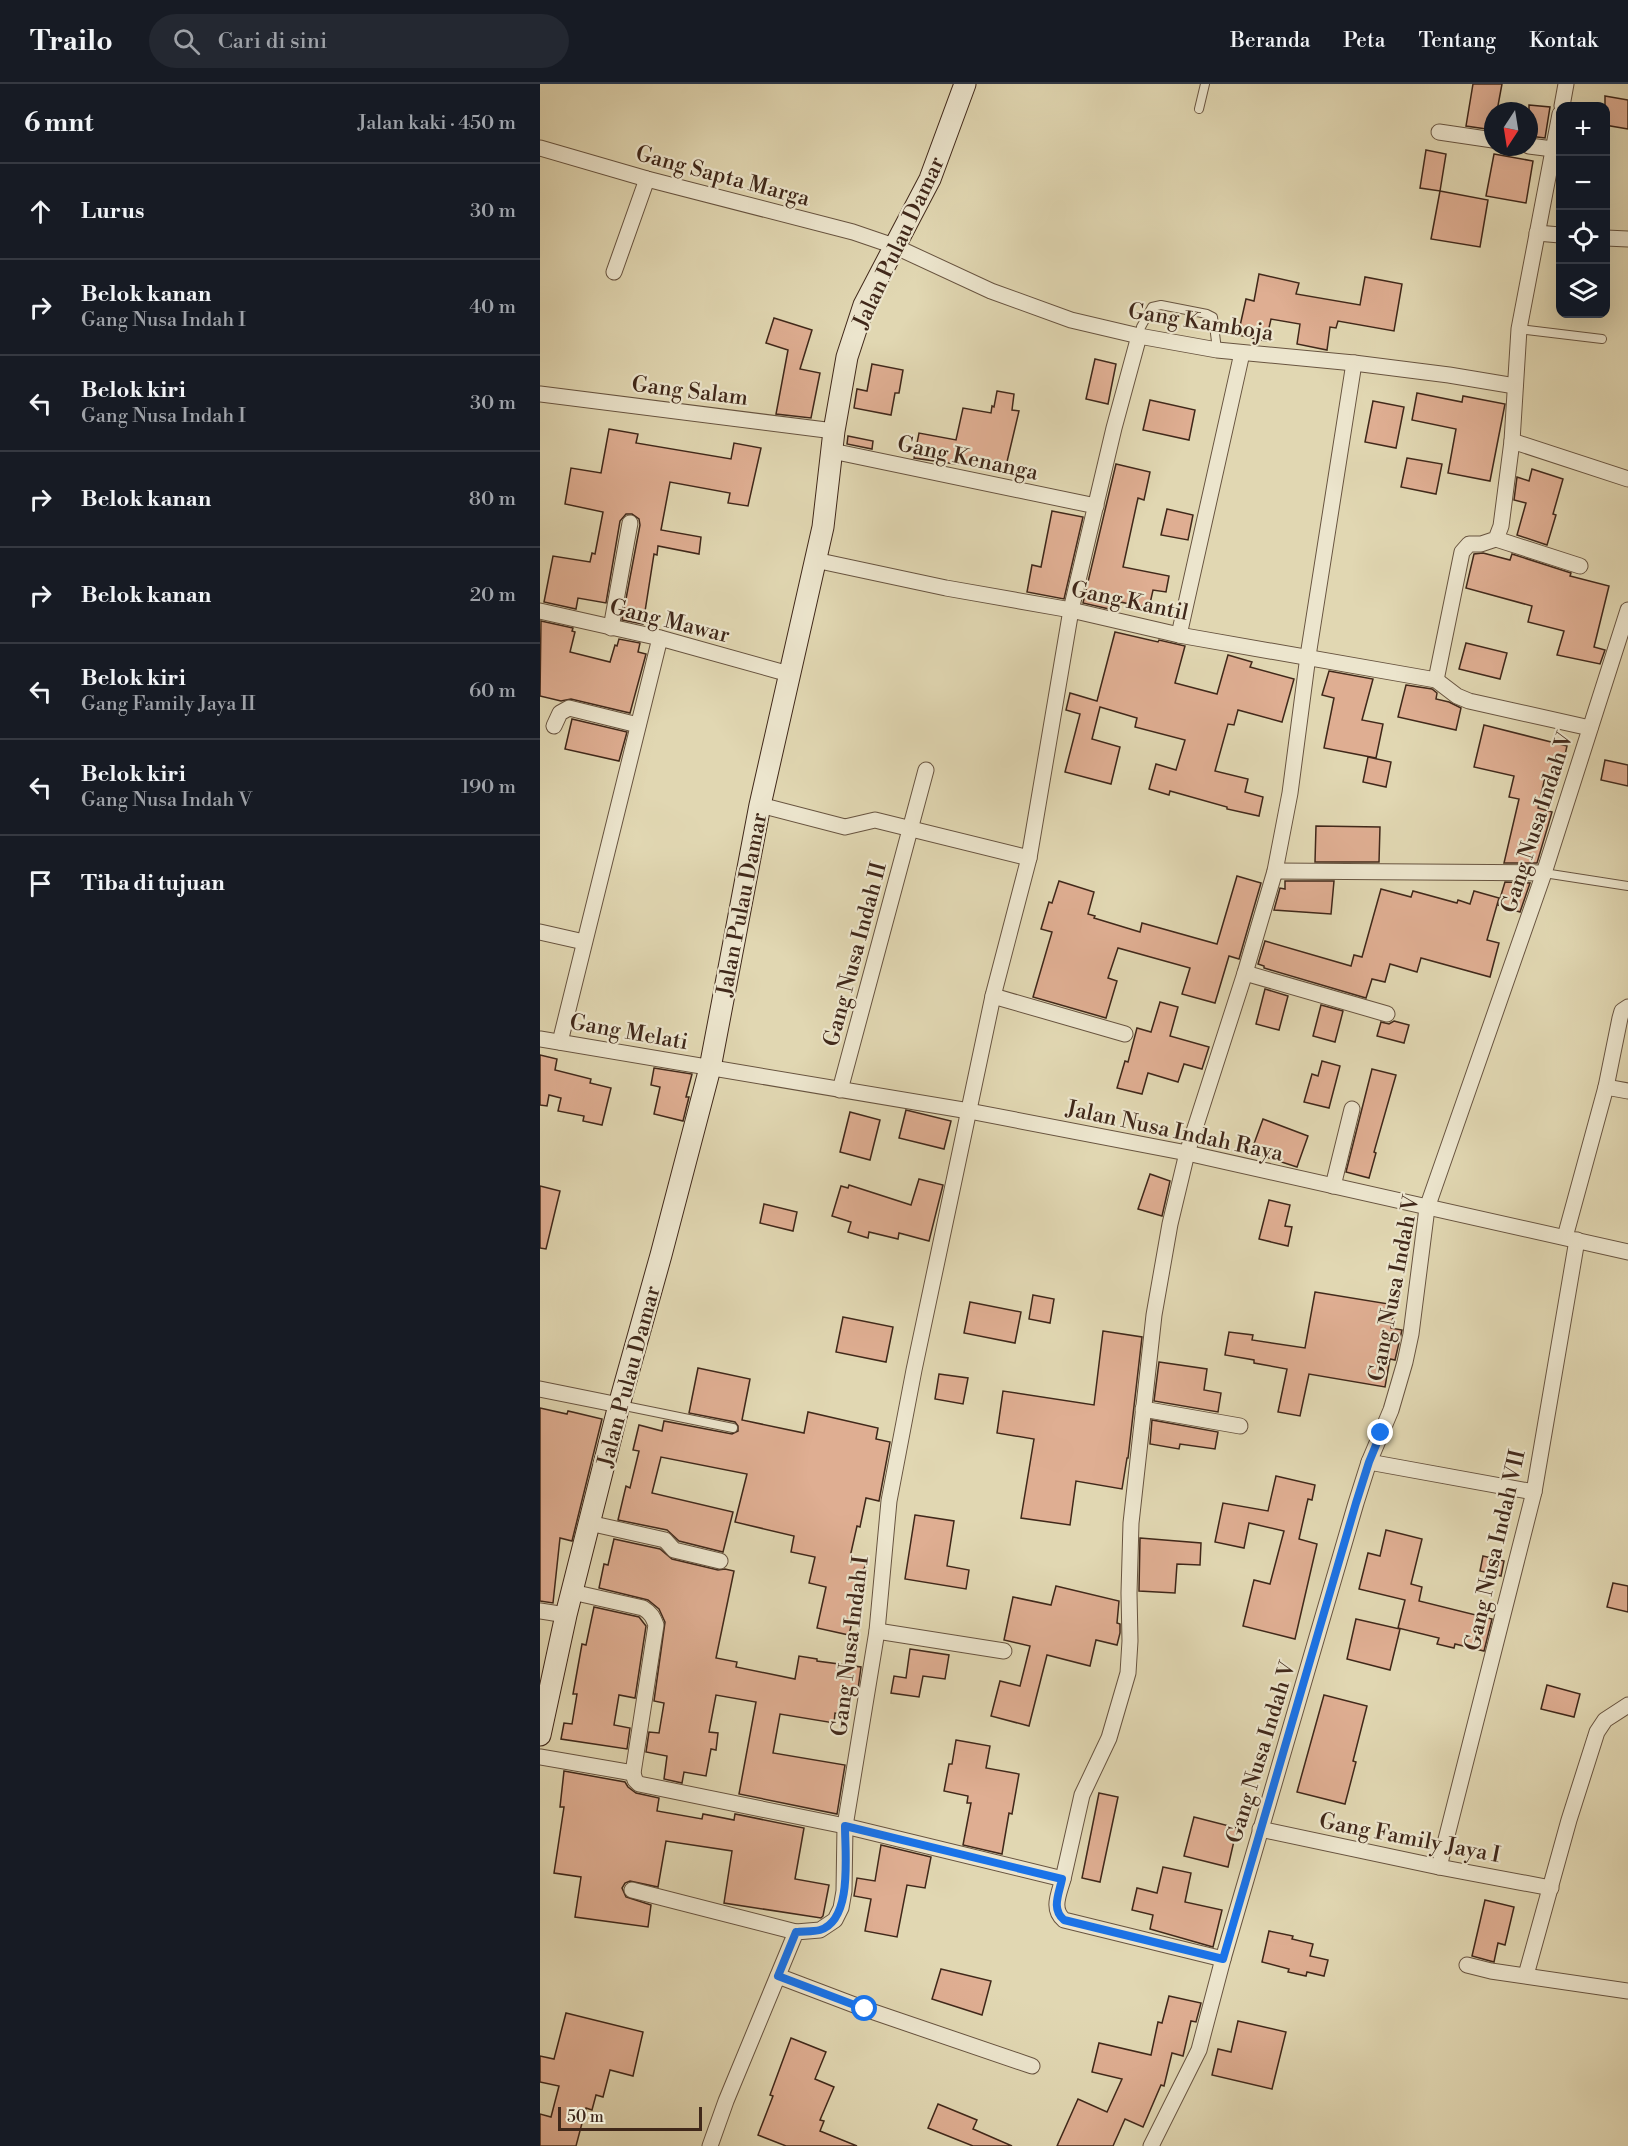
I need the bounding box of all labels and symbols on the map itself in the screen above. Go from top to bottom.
north arrow [1484,102,1538,156]
street label: Gang Sapta Marga [633,140,813,213]
street label: Jalan Pulau Damar [847,152,951,334]
street label: Gang Kamboja [1126,298,1276,347]
street label: Gang Salam [630,371,750,412]
street label: Gang Kenanga [895,430,1041,487]
street label: Gang Kantil [1069,576,1191,627]
street label: Gang Mawar [607,594,732,649]
street label: Gang Nusa Indah V [1495,728,1580,916]
street label: Jalan Pulau Damar [711,810,774,999]
street label: Gang Nusa Indah II [818,859,893,1050]
street label: Gang Melati [567,1009,690,1056]
street label: Jalan Nusa Indah Raya [1063,1095,1286,1168]
street label: Gang Nusa Indah V [1363,1193,1426,1384]
street label: Jalan Pulau Damar [592,1283,667,1471]
route end [1367,1419,1393,1445]
street label: Gang Nusa Indah VII [1459,1447,1532,1653]
street label: Gang Nusa Indah I [826,1554,875,1738]
street label: Gang Nusa Indah V [1221,1658,1302,1847]
street label: Gang Family Jaya I [1317,1808,1503,1869]
route start [851,1995,877,2021]
scale bar [558,2104,702,2132]

